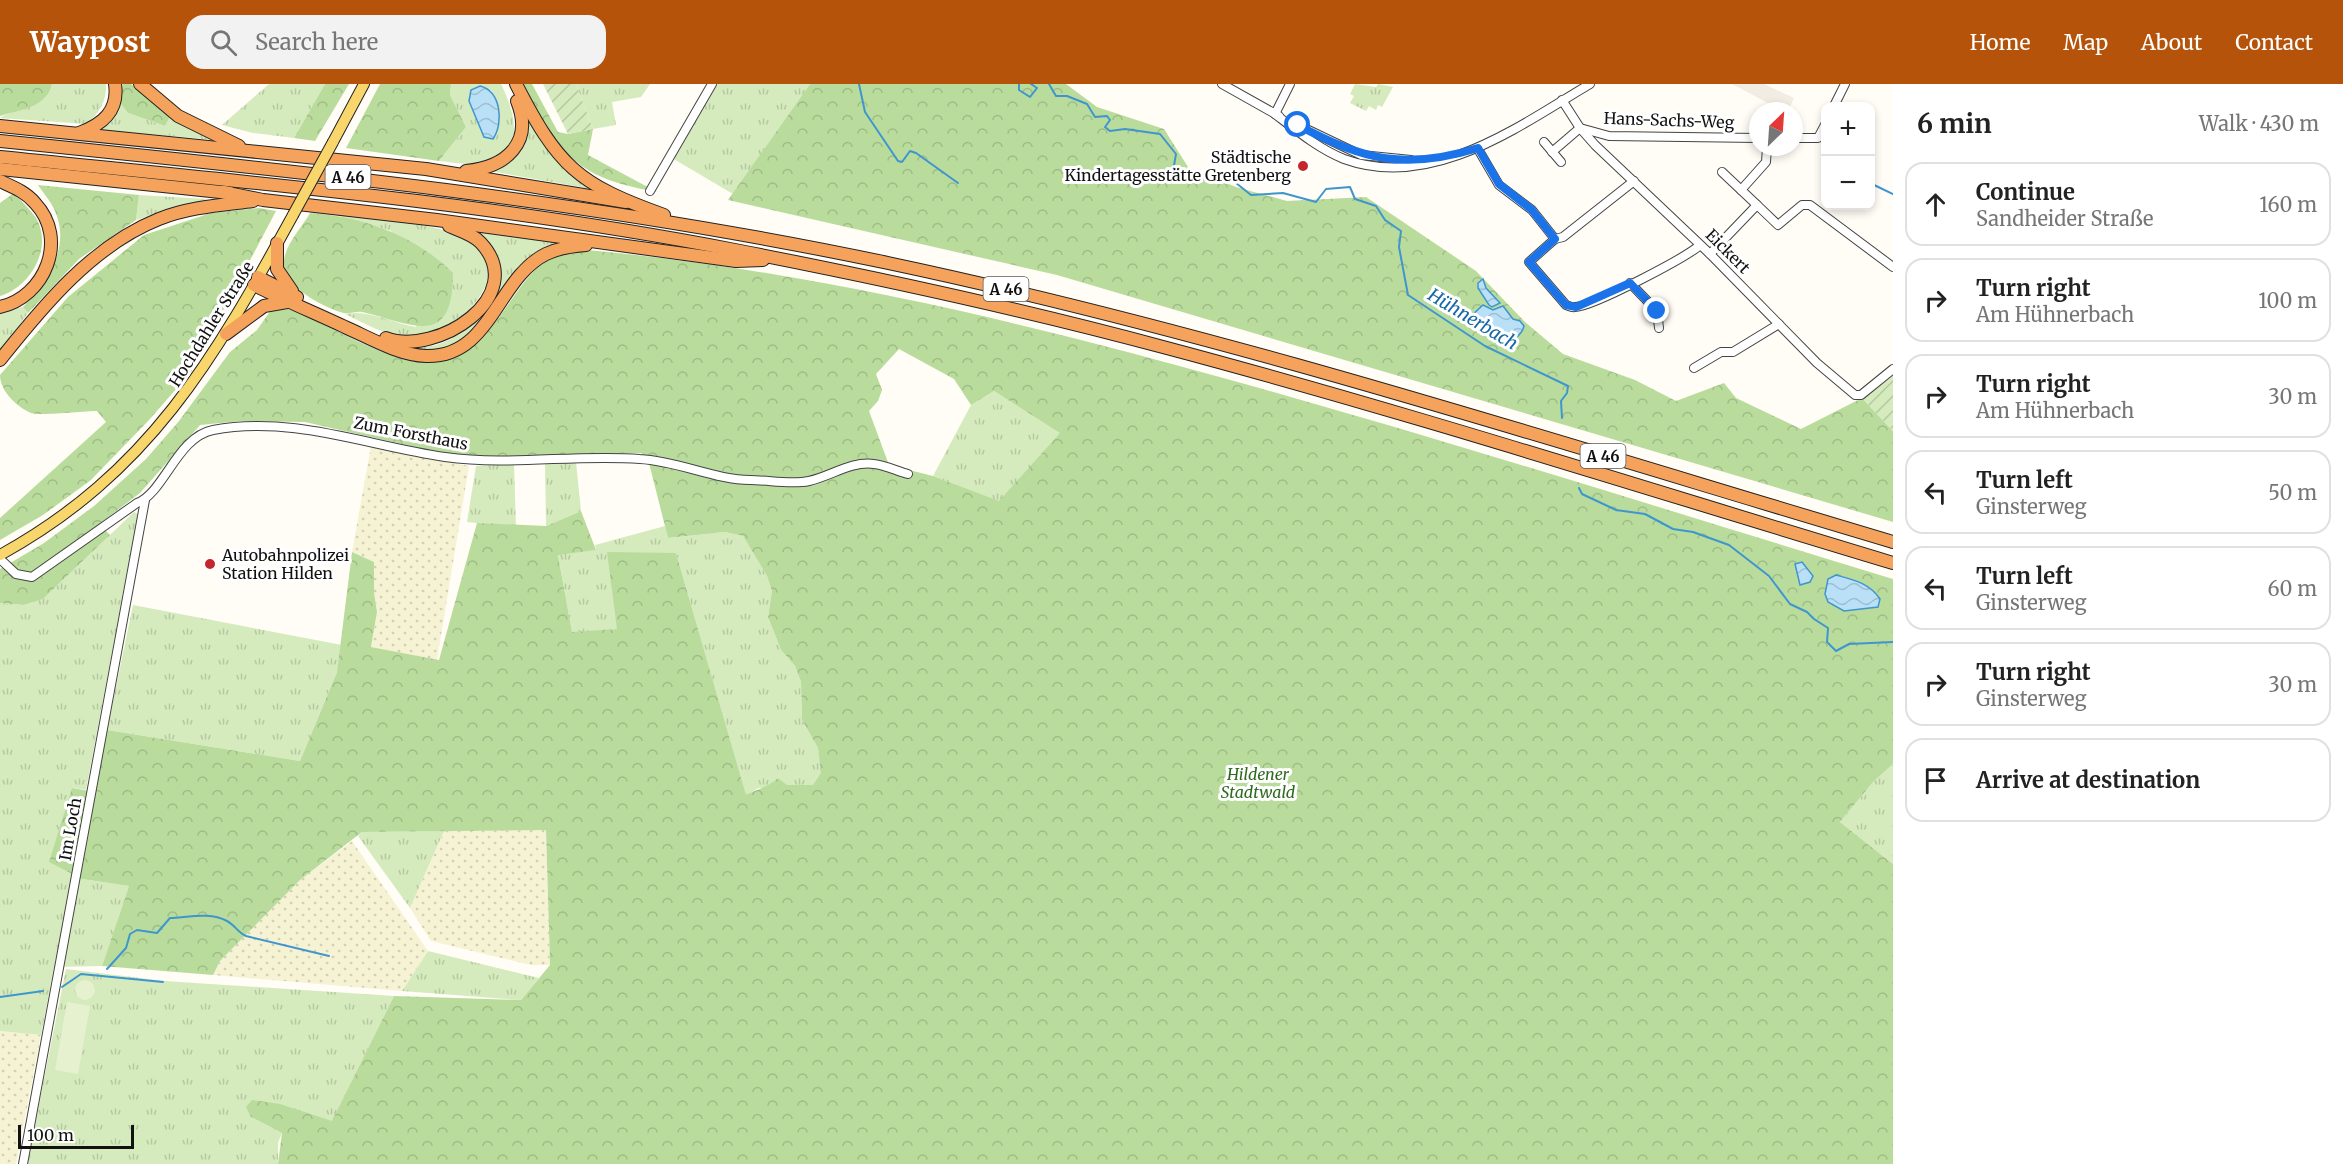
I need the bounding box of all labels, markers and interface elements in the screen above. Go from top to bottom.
search box [186,15,606,69]
text: Waypost [30,24,150,60]
icon: search [207,26,240,59]
text: Search here [255,28,378,56]
text: Home [1970,29,2030,56]
text: Map [2063,29,2108,56]
text: About [2141,29,2202,56]
text: Contact [2235,29,2313,56]
north arrow [1749,102,1803,156]
map controls [1821,102,1875,210]
button: + [1821,102,1875,156]
text: 6 min [1917,107,1992,140]
street label: Hans-Sachs-Weg [1603,108,1735,132]
route start [1284,111,1310,137]
text: Walk · 430 m [2199,111,2319,136]
place label: Städtische Kindertagesstätte Gretenberg [1064,147,1291,185]
button: − [1821,156,1875,210]
marker: Städtische Kindertagesstätte Gretenberg [1296,159,1310,173]
road number: A 46 [326,165,370,189]
text: Continue [1976,178,2075,206]
icon: ahead [1919,188,1952,221]
text: 160 m [2259,192,2317,217]
text: Sandheider Straße [1976,206,2154,231]
street label: Eickert [1702,225,1755,278]
street label: Hochdahler Straße [164,258,258,390]
text: Turn right [1976,274,2090,302]
road number: A 46 [984,277,1028,301]
water label: Hühnerbach [1423,283,1522,355]
icon: right [1919,284,1952,317]
text: 100 m [2258,288,2317,313]
route end [1643,297,1669,323]
text: Am Hühnerbach [1976,302,2134,327]
text: Turn right [1976,370,2090,398]
icon: right [1919,380,1952,413]
text: 30 m [2268,384,2317,409]
text: Am Hühnerbach [1976,398,2134,423]
street label: Zum Forsthaus [352,412,470,454]
road number: A 46 [1580,444,1626,468]
text: Turn left [1976,466,2073,494]
icon: left [1919,476,1952,509]
text: 50 m [2268,480,2317,505]
text: Ginsterweg [1976,494,2087,519]
place label: Autobahnpolizei Station Hilden [221,545,349,583]
marker: Autobahnpolizei Station Hilden [203,557,217,571]
text: Turn left [1976,562,2073,590]
icon: left [1919,572,1952,605]
text: 60 m [2267,576,2317,601]
text: Ginsterweg [1976,590,2087,615]
text: Turn right [1976,658,2090,686]
icon: right [1919,668,1952,701]
text: 30 m [2268,672,2317,697]
text: Ginsterweg [1976,686,2087,711]
park label: Hildener Stadtwald [1221,764,1296,802]
icon: arrive [1919,764,1952,797]
text: Arrive at destination [1976,766,2200,794]
street label: Im Loch [55,796,85,862]
scale bar [18,1122,134,1150]
text: 100 m [27,1125,74,1145]

